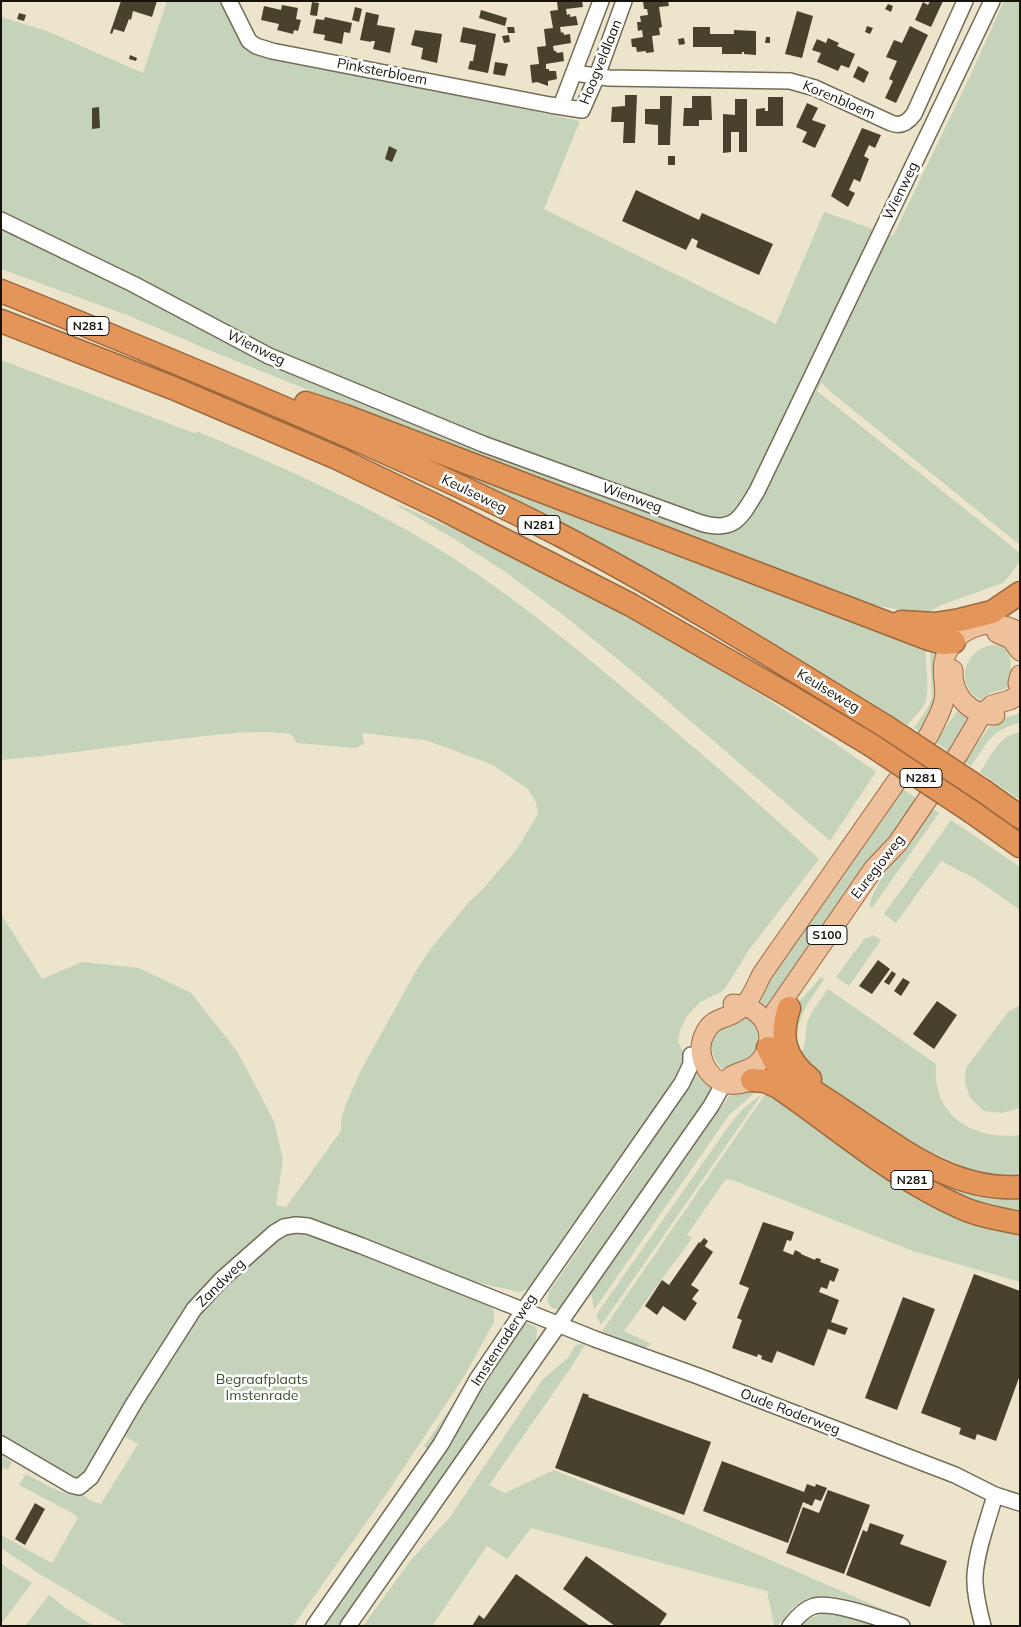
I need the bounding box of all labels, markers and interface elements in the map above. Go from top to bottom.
street label: Hoogveldlaan [576,17,626,107]
street label: Pinksterbloem [335,55,429,89]
street label: Korenbloem [800,77,878,123]
street label: Wienweg [880,159,922,223]
road number: N281 [67,316,109,336]
street label: Wienweg [224,327,288,369]
street label: Keulseweg [439,471,509,517]
street label: Wienweg [600,479,664,517]
road number: N281 [518,516,560,534]
street label: Keulseweg [794,666,862,716]
road number: N281 [900,768,942,788]
street label: Euregioweg [848,832,908,902]
road number: S100 [807,926,847,944]
road number: N281 [891,1170,933,1190]
street label: Zandweg [193,1255,249,1311]
street label: Imstenraderweg [468,1291,540,1389]
park label: Begraafplaats Imstenrade [216,1372,308,1404]
street label: Oude Roderweg [738,1385,842,1439]

